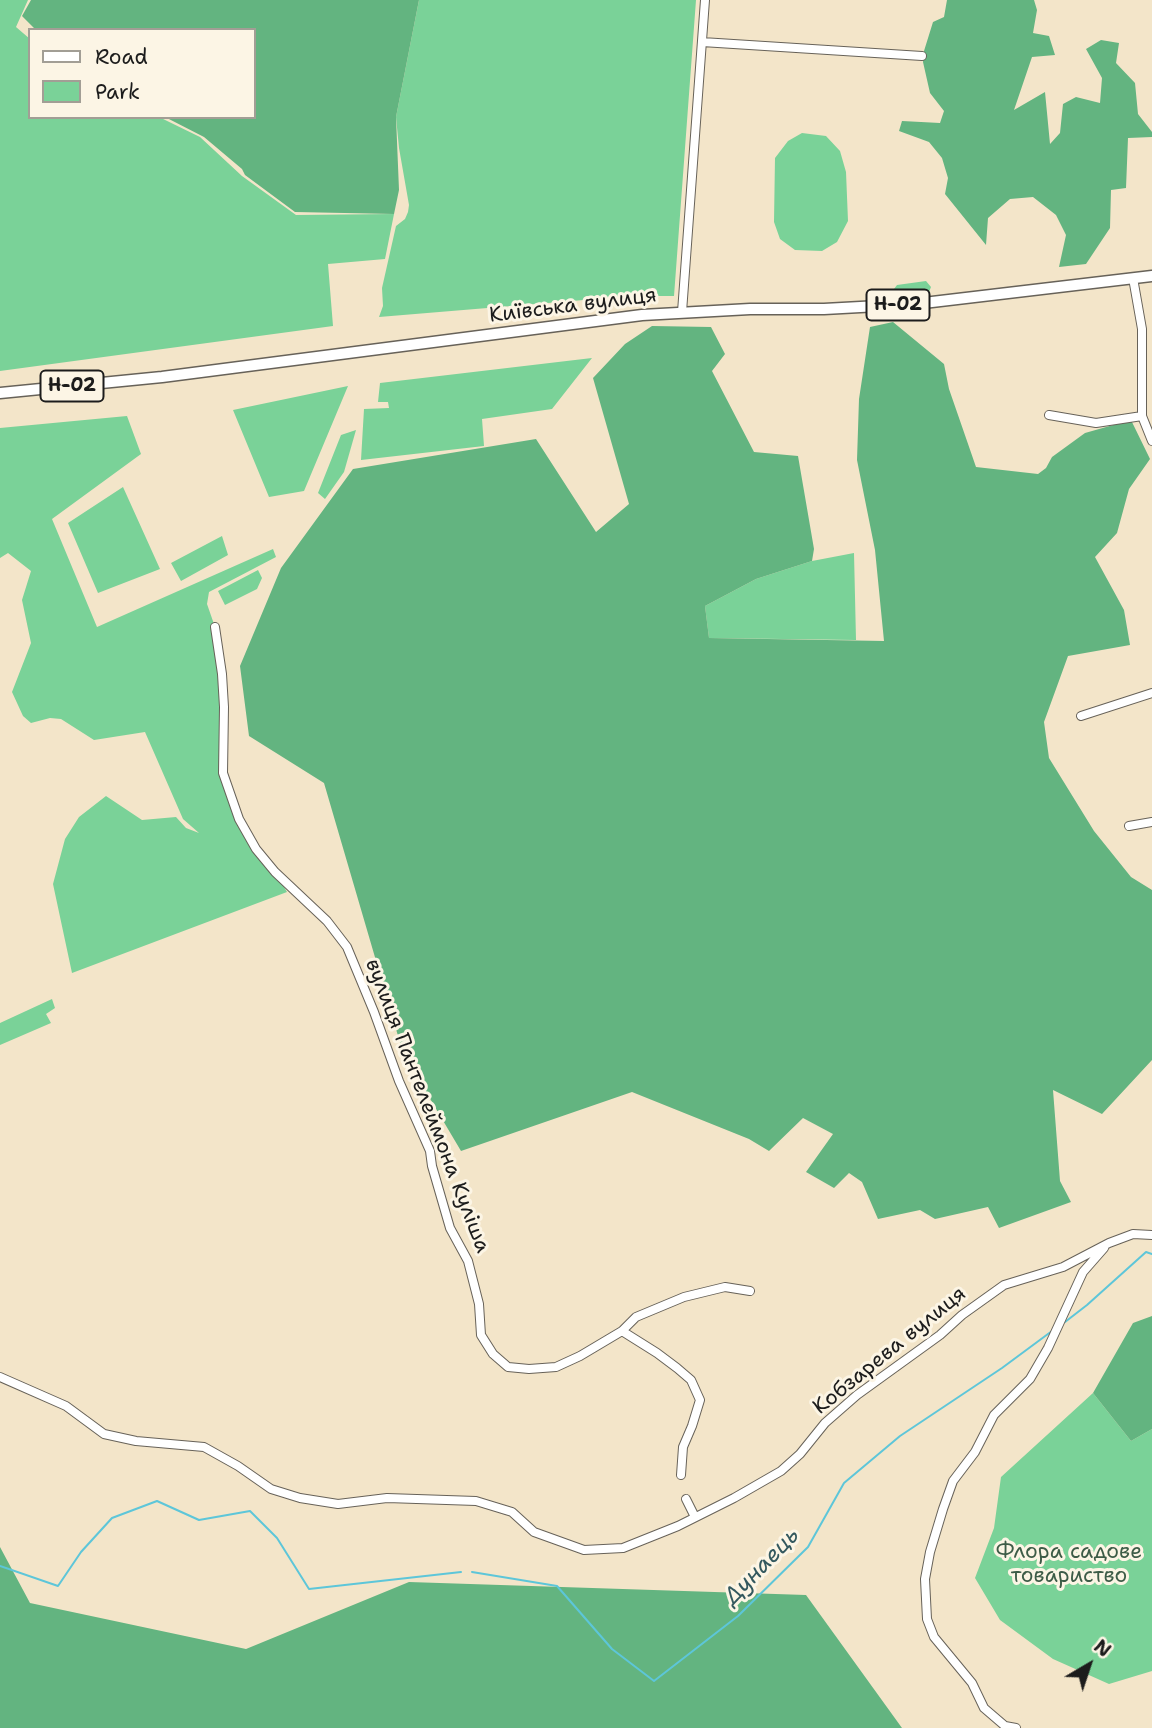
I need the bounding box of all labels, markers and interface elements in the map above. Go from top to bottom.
legend [28,28,256,119]
text: Road [95,43,148,71]
text: Park [95,78,140,106]
street label: Київська вулиця [488,283,658,329]
road number: Н-02 [866,290,930,320]
road number: Н-02 [41,370,104,402]
street label: вулиця Пантелеймона Куліша [359,955,495,1257]
street label: Кобзарева вулиця [808,1282,972,1420]
water label: Дунаець [718,1522,806,1612]
park label: Флора садове товариство [996,1540,1142,1590]
north arrow [1054,1630,1124,1700]
text: N [1089,1634,1116,1663]

